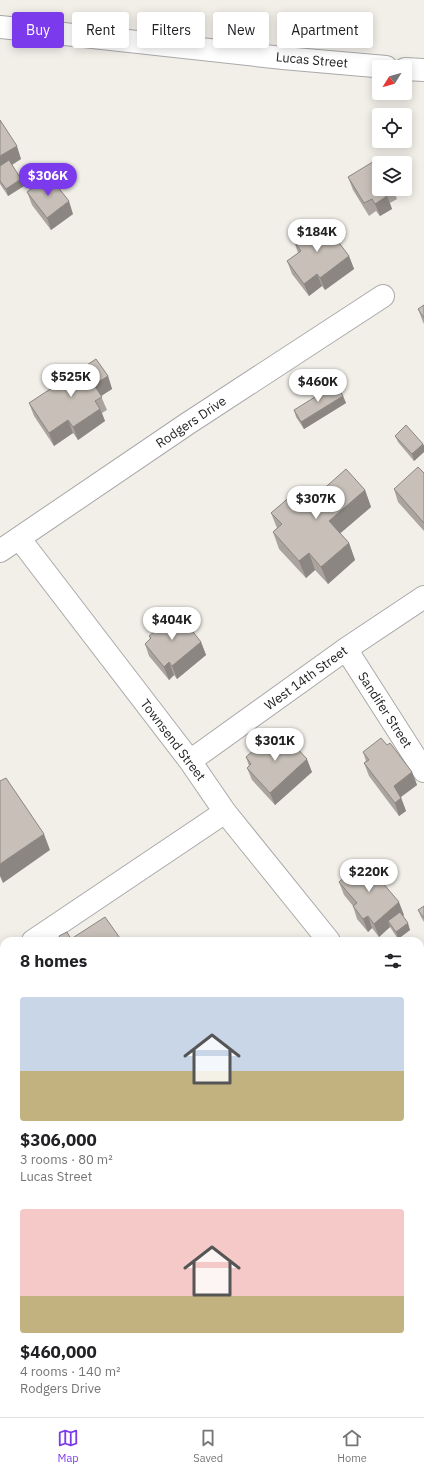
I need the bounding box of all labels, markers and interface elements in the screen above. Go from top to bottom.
chip: Buy [12,12,64,48]
chip: Rent [72,12,129,48]
chip: Filters [137,12,205,48]
chip: New [213,12,269,48]
chip: Apartment [277,12,373,48]
street label: Lucas Street [275,48,349,72]
north arrow [372,60,412,100]
map controls [372,60,412,196]
button: locate [372,108,412,148]
button: layers [372,156,412,196]
pin: $306K [20,163,76,197]
text: $306K [28,167,68,184]
pin: $184K [289,219,345,253]
text: $184K [297,223,337,240]
pin: $525K [43,364,99,398]
text: $525K [51,368,91,385]
pin: $460K [290,369,346,403]
text: $460K [298,373,338,390]
street label: Rodgers Drive [153,392,229,452]
pin: $307K [288,486,344,520]
text: $307K [296,490,336,507]
pin: $404K [144,607,200,641]
text: $404K [152,611,192,628]
street label: West 14th Street [261,642,351,714]
street label: Sandifer Street [354,669,416,751]
street label: Townsend Street [137,696,209,784]
pin: $301K [247,728,303,762]
text: $301K [255,732,295,749]
pin: $220K [341,859,397,893]
text: $220K [349,863,389,880]
text: 8 homes [20,950,87,972]
icon: filters [382,950,404,972]
icon: home [176,1023,248,1095]
text: $306,000 [20,1129,97,1151]
text: 3 rooms · 80 m² [20,1151,113,1168]
text: Lucas Street [20,1168,92,1185]
icon: home [176,1235,248,1307]
text: $460,000 [20,1341,97,1363]
text: 4 rooms · 140 m² [20,1363,121,1380]
text: Rodgers Drive [20,1380,101,1397]
tab: Map [57,1427,79,1465]
tab: Saved [193,1427,223,1465]
tab: Home [337,1427,367,1465]

